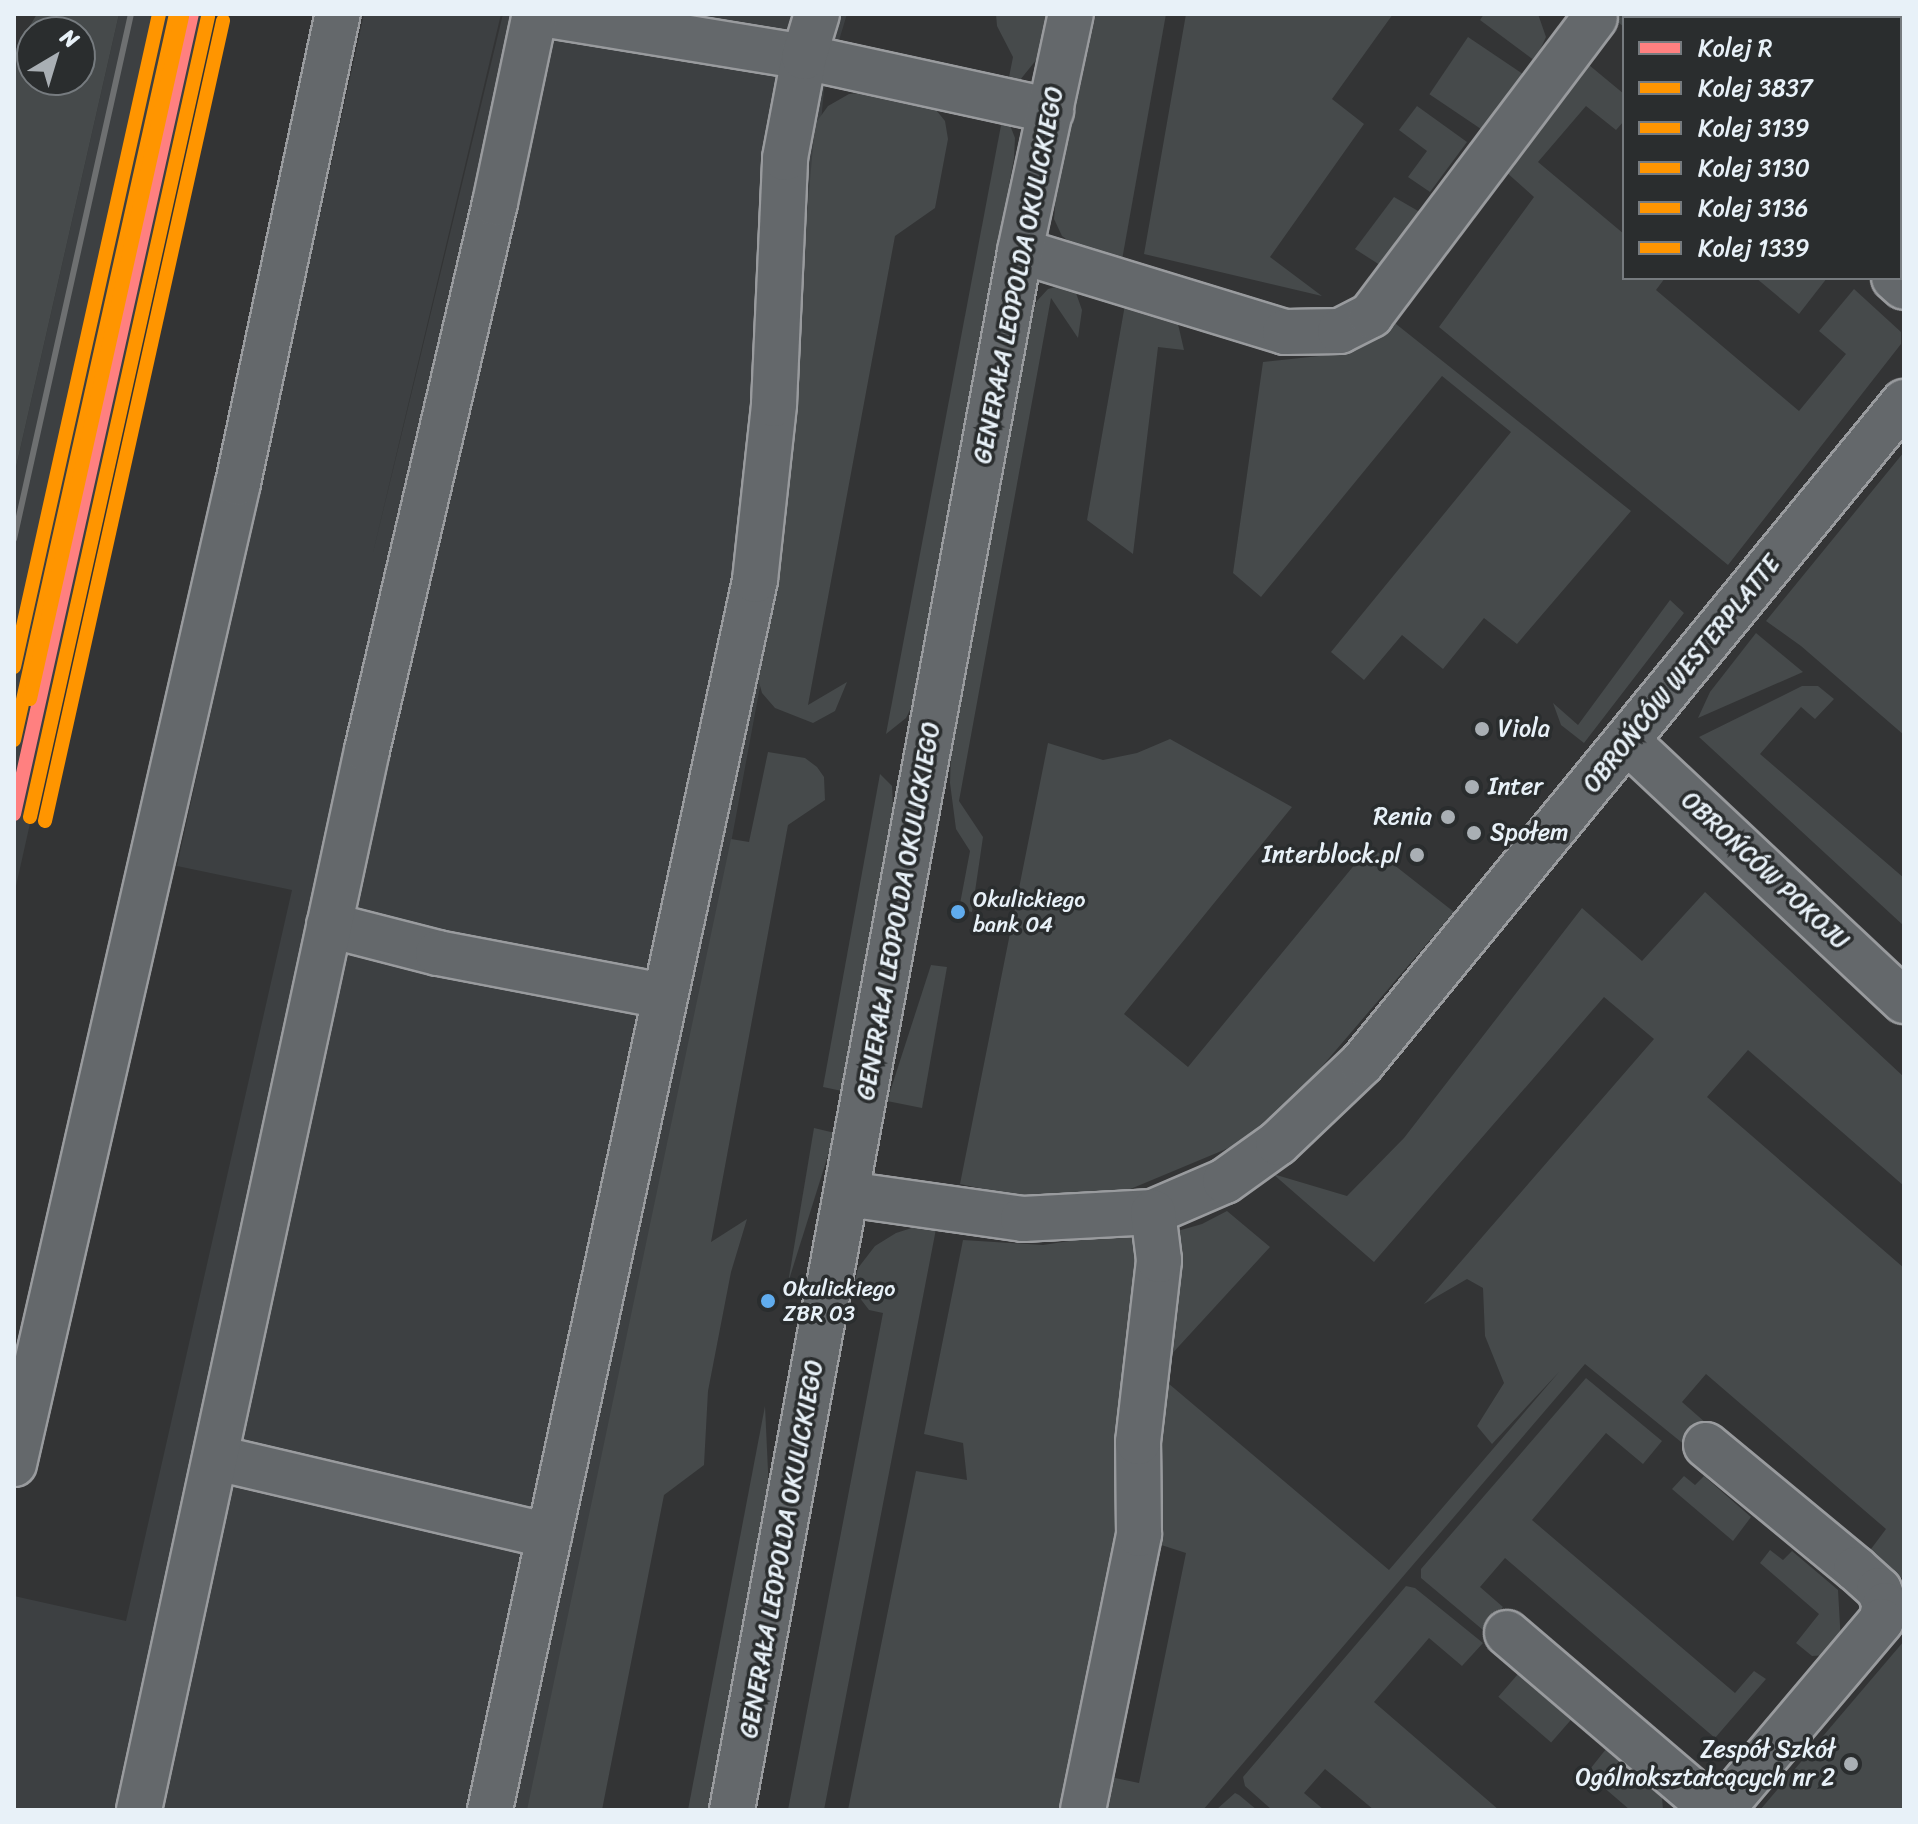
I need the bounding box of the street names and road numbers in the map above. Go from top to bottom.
street label: GENERAŁA LEOPOLDA OKULICKIEGO [968,83,1070,467]
street label: OBROŃCÓW WESTERPLATTE [1577,549,1787,799]
street label: GENERAŁA LEOPOLDA OKULICKIEGO [851,719,947,1103]
street label: OBROŃCÓW POKOJU [1675,786,1855,956]
street label: GENERAŁA LEOPOLDA OKULICKIEGO [734,1357,830,1741]

